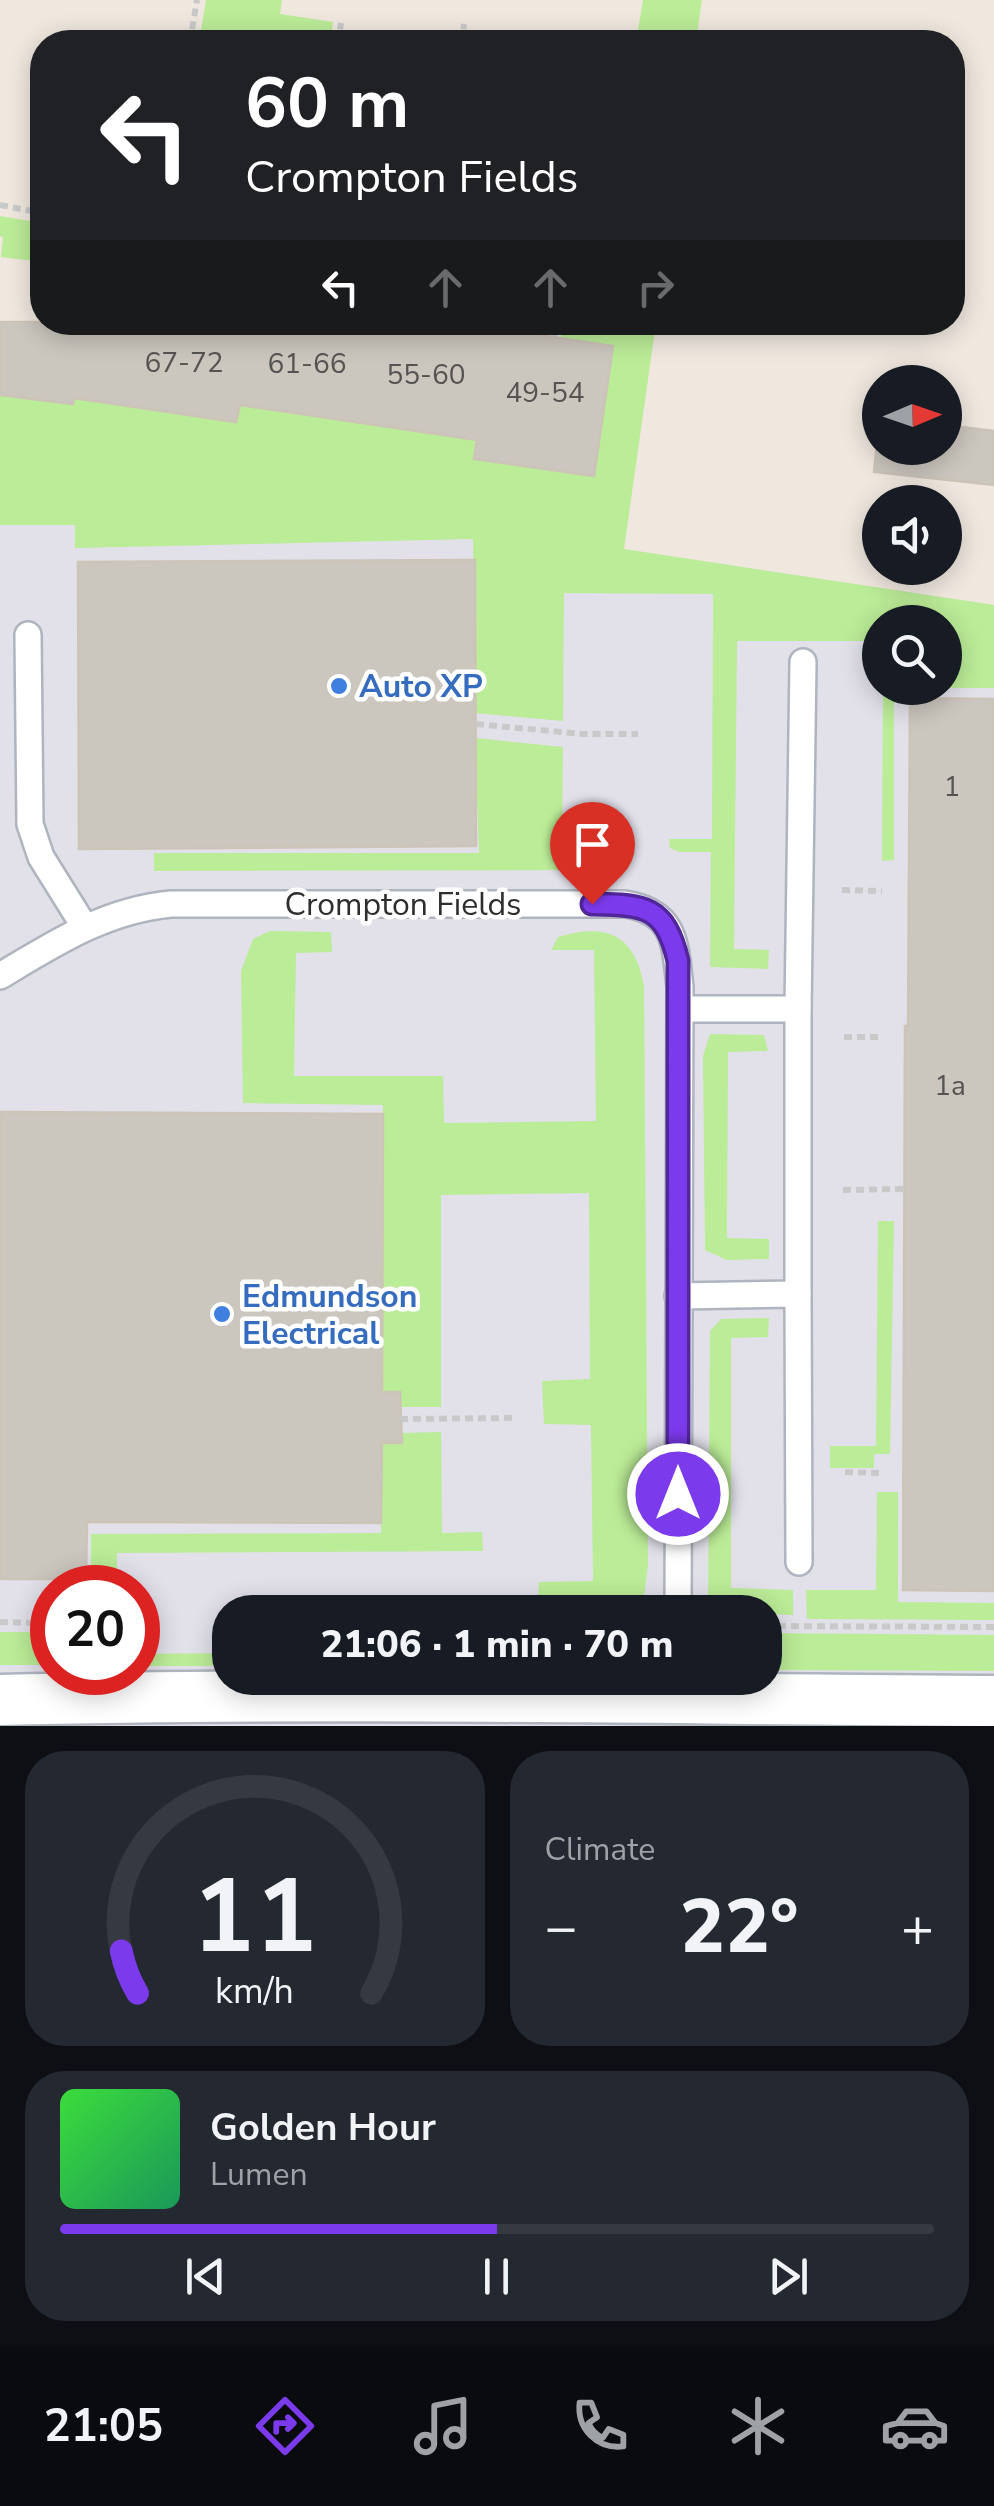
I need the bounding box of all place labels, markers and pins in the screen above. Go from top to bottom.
place label: Auto XP [359,665,483,708]
marker: Auto XP [328,675,350,697]
pin [550,802,635,905]
place label: Edmundson Electrical [242,1275,418,1355]
marker: Edmundson Electrical [211,1303,233,1325]

